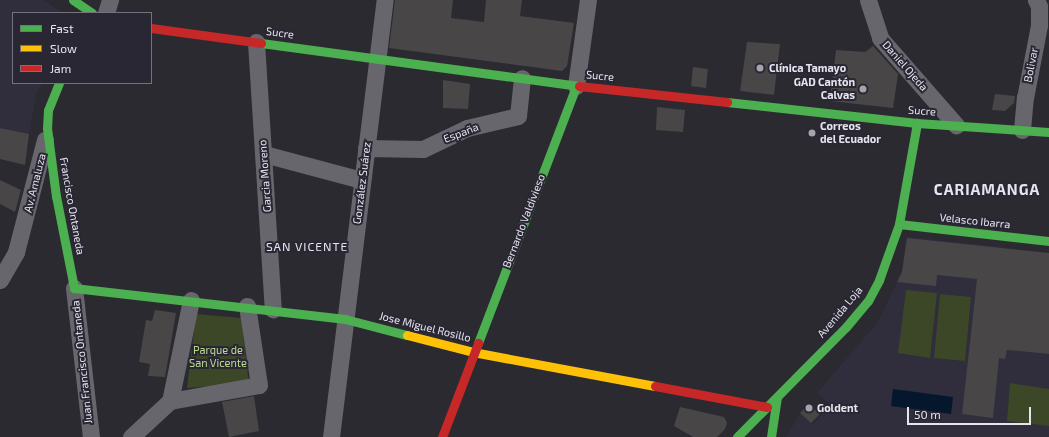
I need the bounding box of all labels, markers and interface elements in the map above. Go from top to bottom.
legend [12,12,152,84]
text: Fast [50,21,73,35]
street label: Sucre [265,25,295,41]
street label: Daniel Ojeda [880,38,930,94]
text: Slow [50,41,77,55]
street label: Bolivar [1021,46,1041,84]
text: Jam [50,61,71,75]
place label: Clínica Tamayo [769,61,846,75]
marker: Clínica Tamayo [754,62,766,74]
street label: Sucre [585,68,615,84]
place label: GAD Cantón Calvas [794,76,855,102]
marker: GAD Cantón Calvas [858,84,868,94]
street label: Sucre [908,103,936,119]
street label: España [442,120,480,146]
place label: Correos del Ecuador [820,120,881,146]
marker: Correos del Ecuador [807,128,817,138]
street label: Garcia Moreno [256,139,274,213]
street label: González Suárez [350,141,374,225]
street label: Av. Amaluza [21,152,49,214]
street label: Francisco Ontaneda [57,156,87,256]
street label: Bernardo Valdivieso [500,172,548,270]
district label: CARIAMANGA [934,181,1040,199]
street label: Velasco Ibarra [939,211,1011,231]
district label: SAN VICENTE [266,240,348,254]
street label: Avenida Loja [815,284,865,340]
street label: Juan Francisco Ontaneda [69,300,95,424]
street label: Jose Miguel Rosillo [378,309,472,345]
park label: Parque de San Vicente [189,344,247,370]
scale bar [909,399,1033,425]
place label: Goldent [817,401,858,415]
marker: Goldent [804,403,814,413]
text: 50 m [914,407,941,421]

